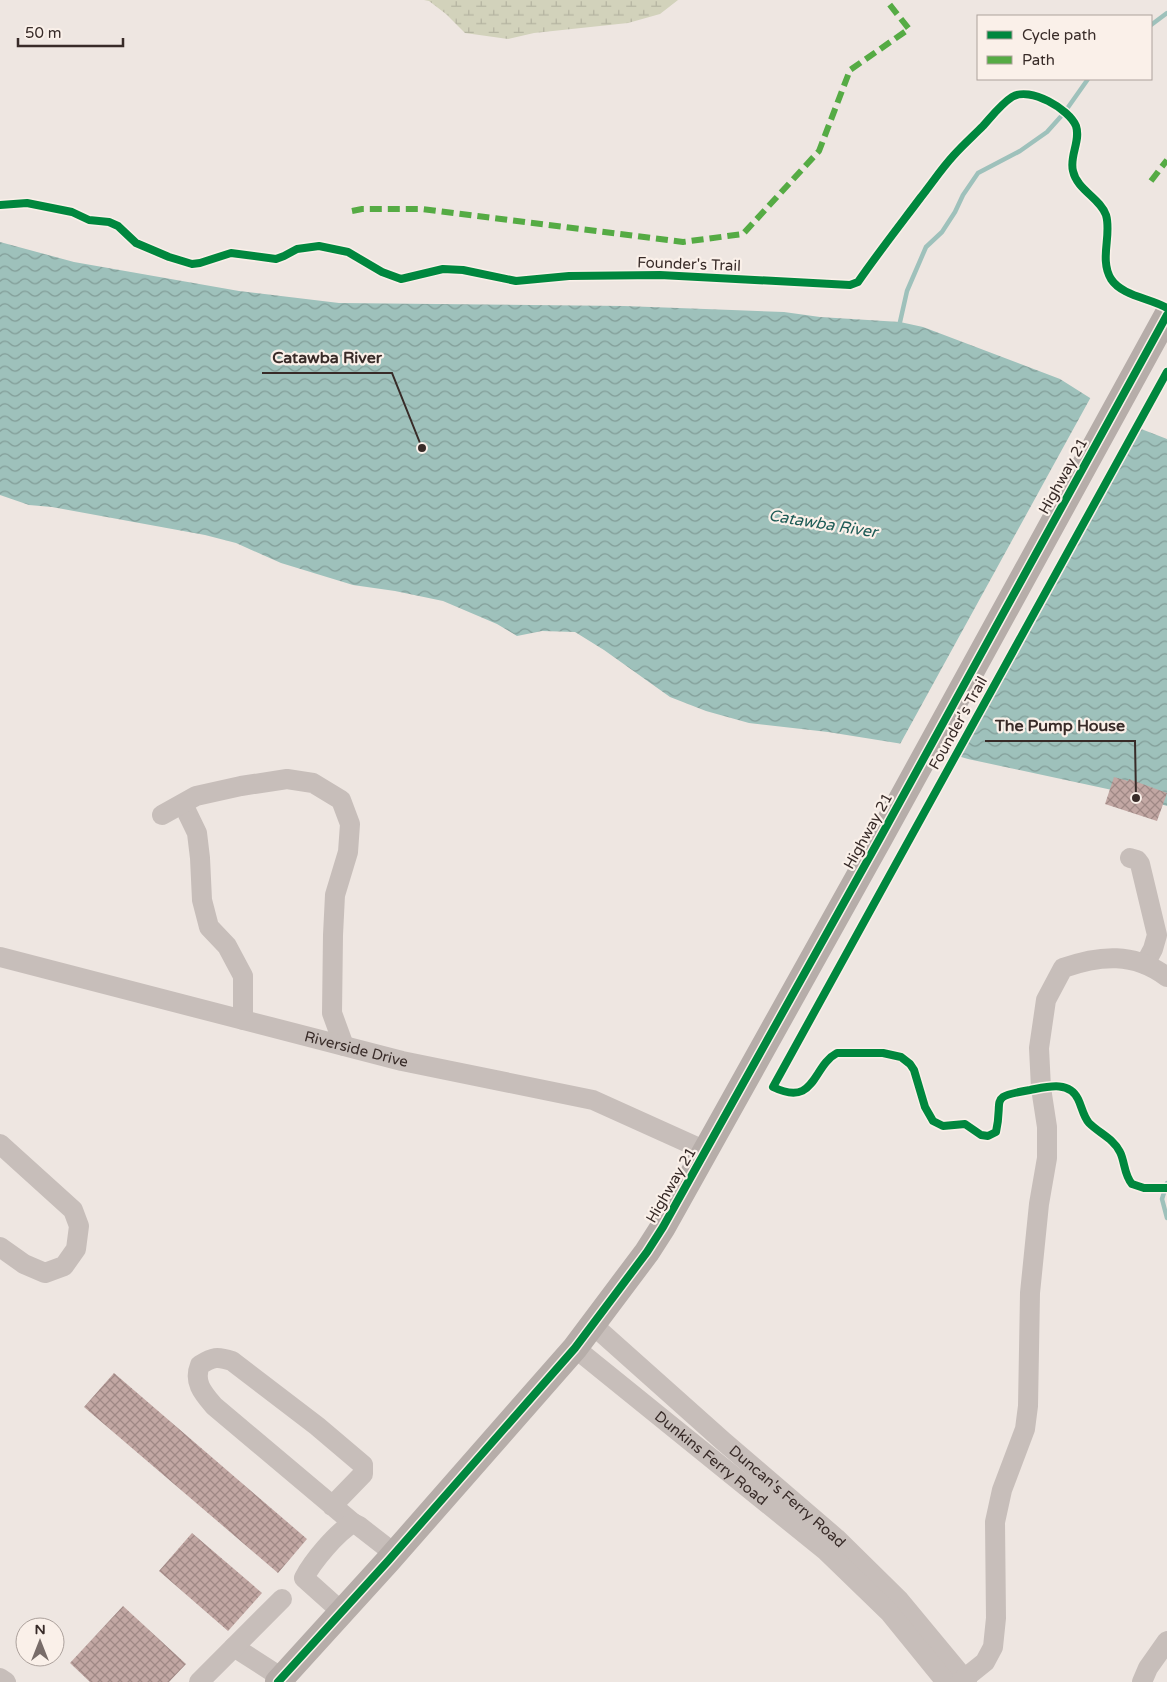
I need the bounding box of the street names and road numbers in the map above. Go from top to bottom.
street label: Founder's Trail [637,253,741,275]
street label: Highway 21 [1035,435,1091,517]
street label: Founder's Trail [925,673,991,773]
street label: Highway 21 [840,790,896,872]
street label: Riverside Drive [303,1027,410,1071]
street label: Highway 21 [642,1144,700,1226]
street label: Dunkins Ferry Road [651,1407,771,1509]
street label: Duncan's Ferry Road [725,1441,849,1551]

